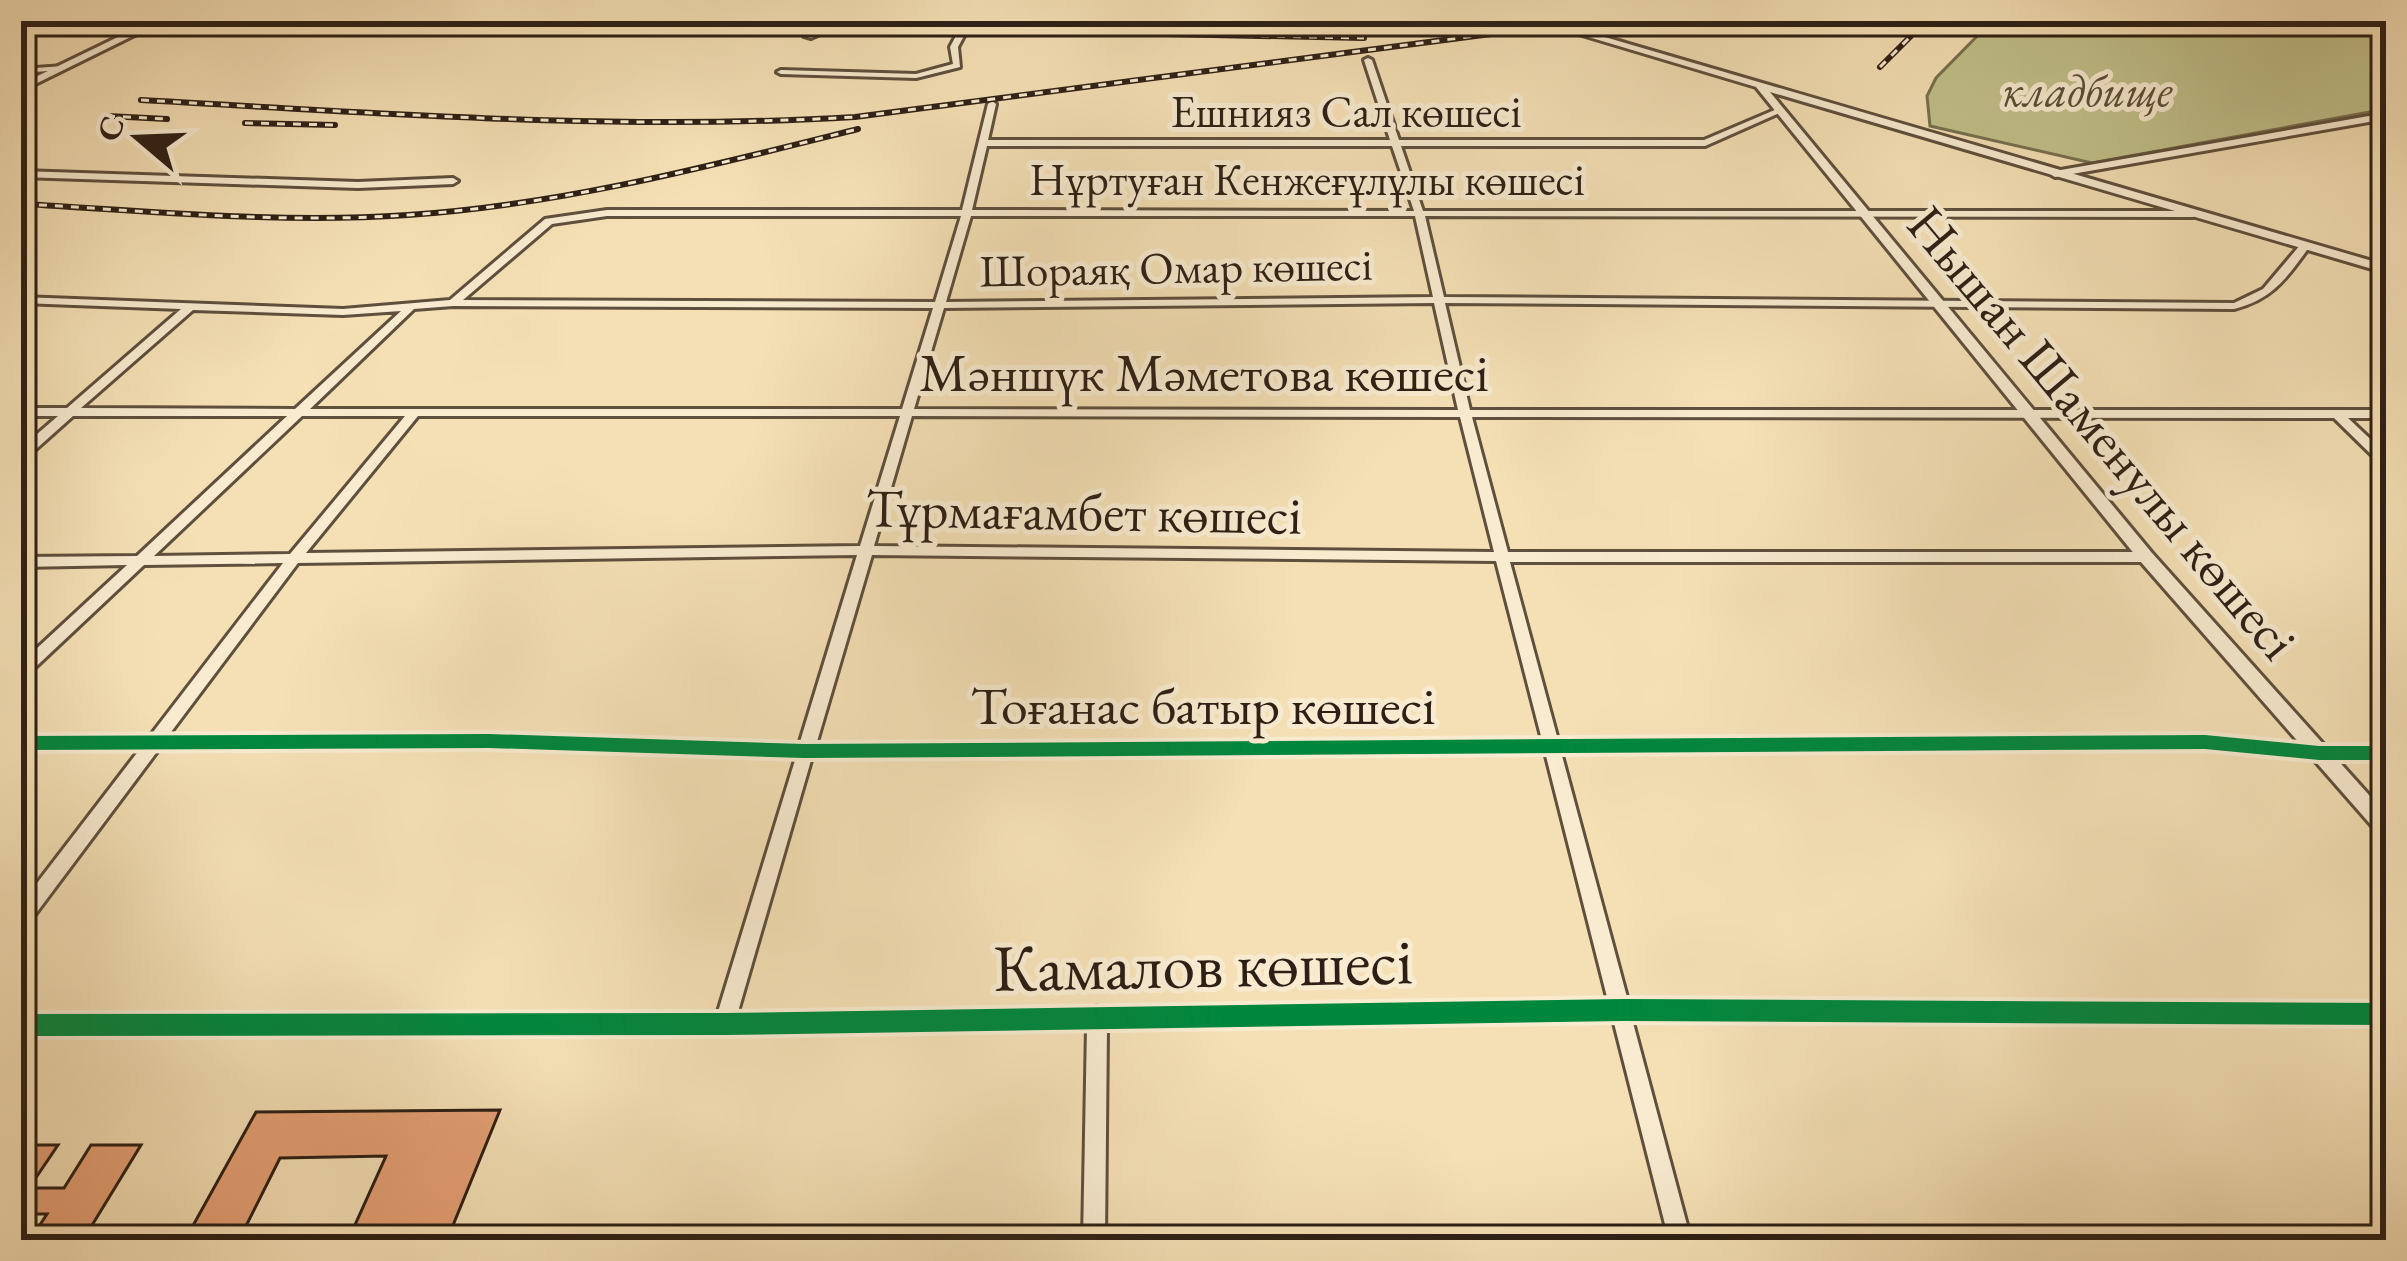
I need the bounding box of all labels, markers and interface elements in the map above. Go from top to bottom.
park label: кладбище [2002,61,2173,119]
north arrow [78,78,198,198]
street label: Ешнияз Сал көшесі [1170,82,1522,140]
text: С [86,110,134,146]
street label: Нұртуған Кенжеғұлұлы көшесі [1029,150,1585,208]
street label: Нышан Шаменулы көшесі [1892,191,2314,673]
street label: Шораяқ Омар көшесі [979,235,1373,299]
street label: Мәншүк Мәметова көшесі [919,337,1489,407]
street label: Тұрмағамбет көшесі [866,472,1302,550]
street label: Тоғанас батыр көшесі [971,670,1435,740]
street label: Камалов көшесі [992,917,1414,1011]

